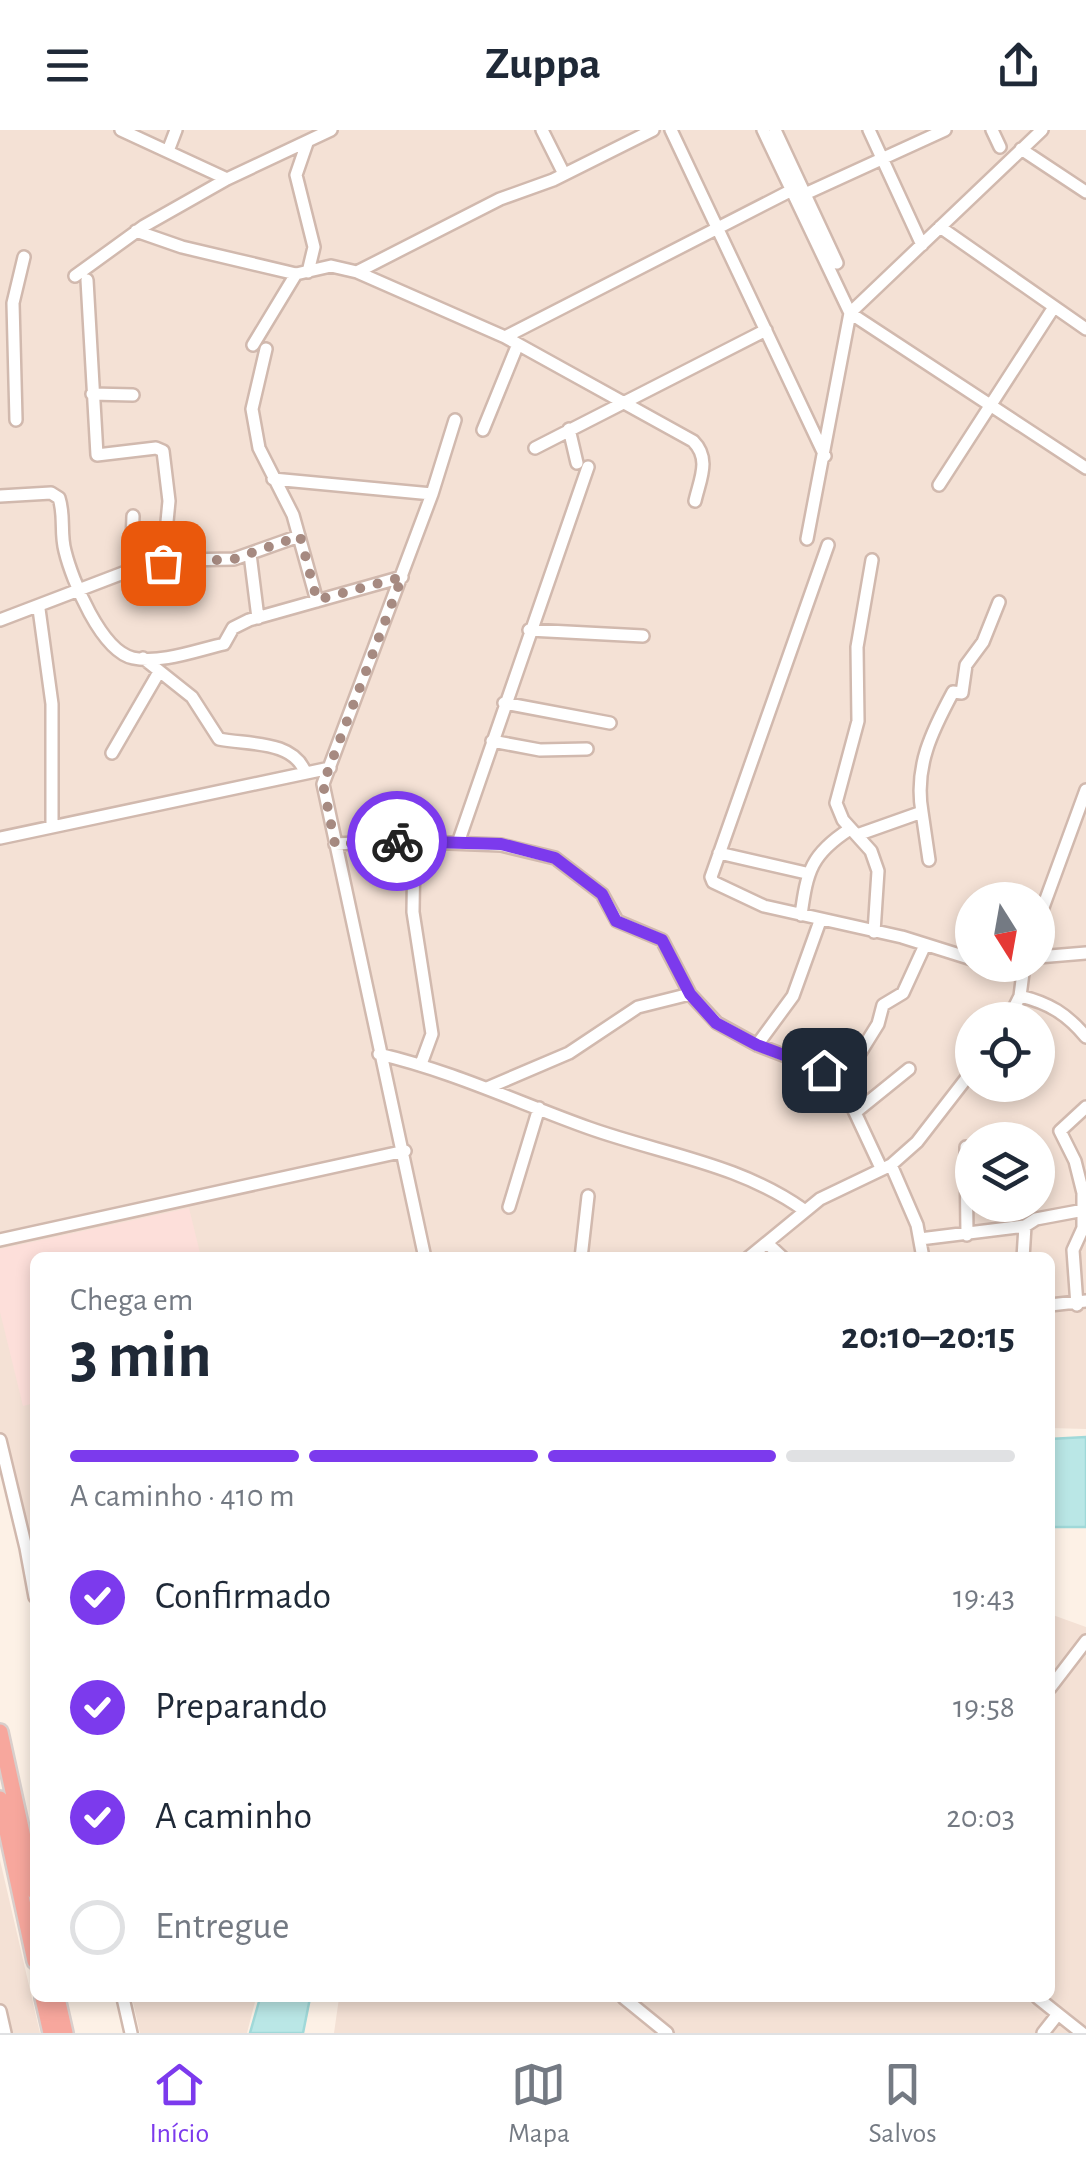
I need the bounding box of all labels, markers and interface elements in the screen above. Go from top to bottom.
icon: menu [40,38,95,93]
icon: share [991,38,1046,93]
text: Zuppa [485,42,601,87]
pin [121,521,206,606]
icon: bag [136,536,191,591]
courier [347,791,447,891]
icon: bike [370,814,425,869]
north arrow [955,882,1055,982]
map controls [955,882,1055,1222]
button: locate [955,1002,1055,1102]
pin [782,1028,867,1113]
icon: home [797,1043,852,1098]
button: layers [955,1122,1055,1222]
text: Chega em [70,1284,193,1316]
text: 20:10–20:15 [841,1318,1015,1356]
text: 3 min [70,1324,212,1389]
text: A caminho · 410 m [70,1480,295,1512]
icon: check [70,1570,125,1625]
text: Confirmado [155,1578,331,1616]
text: 19:43 [953,1581,1015,1613]
icon: check [70,1680,125,1735]
text: Preparando [155,1688,328,1726]
text: 19:58 [953,1691,1015,1723]
icon: check [70,1790,125,1845]
text: A caminho [155,1798,312,1836]
text: 20:03 [946,1801,1015,1833]
text: Entregue [155,1908,289,1946]
tab: Início [149,2057,209,2151]
tab: Mapa [508,2057,570,2151]
tab: Salvos [869,2057,937,2151]

